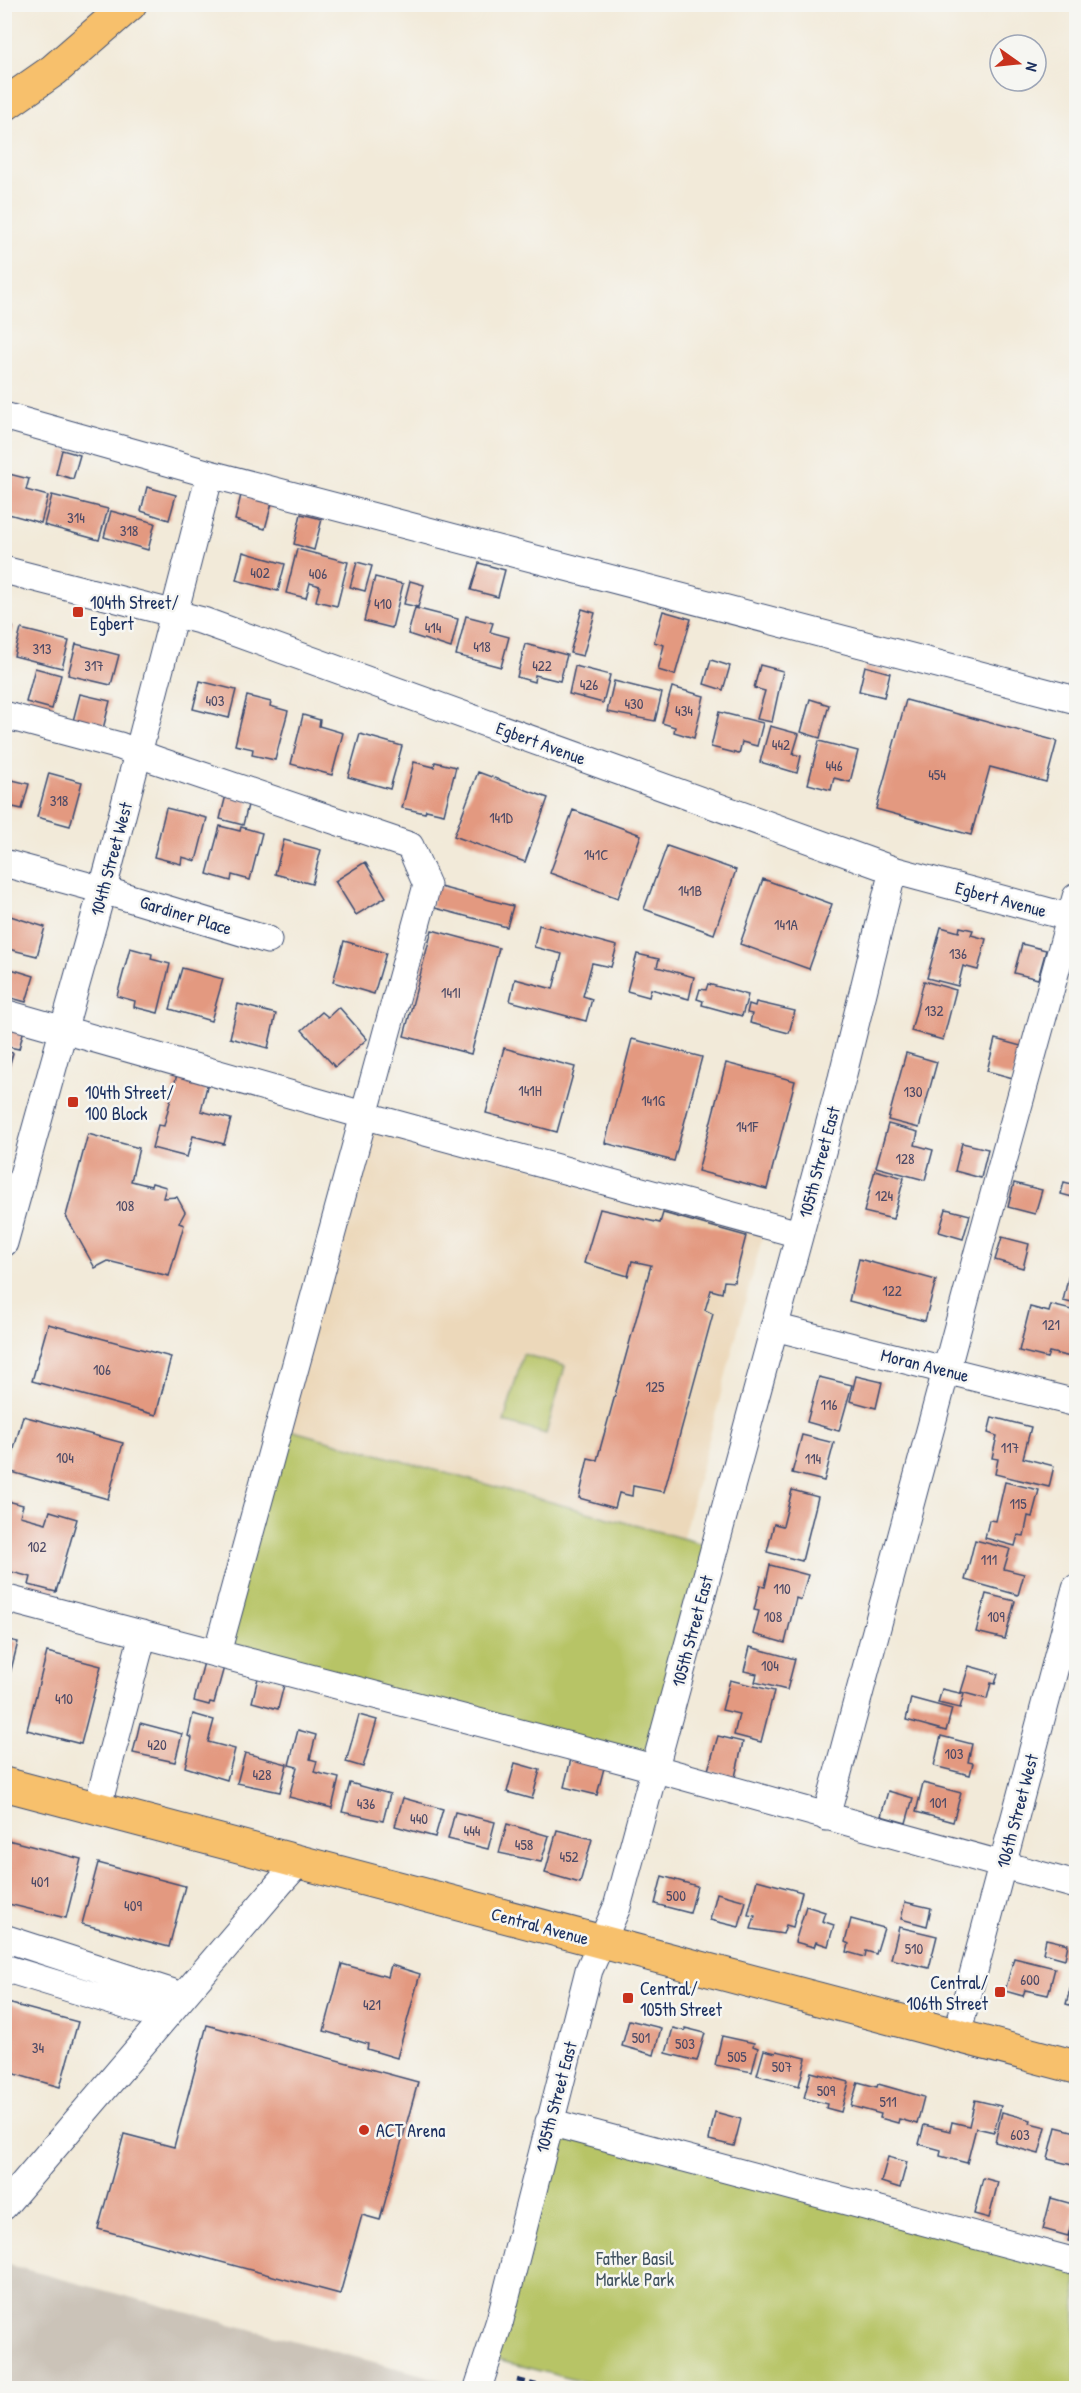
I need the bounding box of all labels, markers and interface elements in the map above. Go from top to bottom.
north arrow [988,33,1048,93]
text: N [1021,60,1044,74]
house number: 314 [67,507,85,528]
house number: 318 [120,520,138,541]
house number: 402 [250,562,270,583]
house number: 406 [309,563,327,584]
place label: 104th Street/ Egbert [90,590,179,636]
house number: 410 [374,593,392,614]
marker: 104th Street/ Egbert [71,605,85,619]
house number: 414 [425,617,442,638]
house number: 418 [473,636,491,657]
house number: 313 [33,638,52,659]
house number: 317 [84,655,104,676]
house number: 422 [532,655,552,676]
house number: 426 [580,674,598,695]
house number: 403 [205,690,225,711]
house number: 430 [624,693,644,714]
house number: 434 [675,700,693,721]
street label: Egbert Avenue [493,715,589,771]
house number: 442 [772,734,790,755]
house number: 446 [825,755,843,776]
house number: 454 [928,764,946,785]
house number: 318 [50,790,68,811]
street label: 104th Street West [84,799,138,919]
house number: 141D [489,807,514,828]
house number: 141C [584,844,608,865]
street label: Egbert Avenue [953,875,1049,923]
house number: 141B [678,880,702,901]
street label: Gardiner Place [137,889,235,941]
house number: 141A [774,914,799,935]
house number: 136 [949,943,967,964]
house number: 141I [441,982,461,1003]
house number: 132 [924,1000,944,1021]
place label: 104th Street/ 100 Block [85,1080,174,1126]
house number: 141H [518,1080,542,1101]
house number: 130 [904,1081,923,1102]
house number: 141G [641,1090,666,1111]
marker: 104th Street/ 100 Block [66,1095,80,1109]
street label: 105th Street East [792,1103,846,1220]
house number: 141F [736,1116,758,1137]
house number: 128 [896,1148,914,1169]
house number: 124 [875,1185,893,1206]
house number: 108 [116,1195,134,1216]
house number: 122 [882,1280,902,1301]
house number: 121 [1042,1314,1060,1335]
street label: Moran Avenue [878,1342,972,1388]
house number: 106 [93,1359,111,1380]
house number: 125 [646,1376,665,1397]
house number: 116 [821,1394,837,1415]
house number: 117 [1001,1437,1019,1458]
house number: 104 [56,1447,74,1468]
house number: 114 [805,1448,822,1469]
house number: 115 [1009,1493,1027,1514]
house number: 102 [27,1536,47,1557]
house number: 111 [981,1549,997,1570]
street label: 105th Street East [665,1572,719,1689]
house number: 110 [773,1578,791,1599]
house number: 108 [764,1606,782,1627]
house number: 109 [987,1606,1005,1627]
house number: 104 [761,1655,779,1676]
house number: 410 [55,1688,73,1709]
house number: 420 [147,1734,167,1755]
house number: 103 [945,1743,964,1764]
street label: 106th Street West [990,1750,1044,1871]
house number: 428 [252,1764,272,1785]
house number: 101 [929,1792,947,1813]
house number: 436 [357,1793,375,1814]
house number: 440 [410,1808,428,1829]
house number: 444 [464,1820,481,1841]
house number: 458 [515,1834,533,1855]
house number: 452 [560,1846,579,1867]
house number: 401 [31,1871,49,1892]
house number: 500 [666,1885,686,1906]
house number: 409 [124,1895,142,1916]
street label: Central Avenue [489,1901,591,1951]
house number: 510 [905,1938,924,1959]
house number: 600 [1020,1969,1040,1990]
place label: Central/ 106th Street [906,1970,989,2016]
place label: Central/ 105th Street [640,1976,723,2022]
marker: Central/ 106th Street [993,1985,1007,1999]
marker: Central/ 105th Street [621,1991,635,2005]
house number: 421 [363,1994,381,2015]
house number: 501 [632,2027,650,2048]
house number: 503 [675,2033,695,2054]
house number: 34 [32,2037,45,2058]
street label: 105th Street East [529,2038,583,2155]
house number: 505 [727,2046,747,2067]
house number: 507 [772,2056,792,2077]
house number: 509 [817,2080,836,2101]
house number: 511 [879,2091,897,2112]
place label: ACT Arena [376,2118,445,2143]
marker: ACT Arena [357,2123,371,2137]
house number: 603 [1010,2124,1030,2145]
park label: Father Basil Markle Park [595,2246,675,2292]

